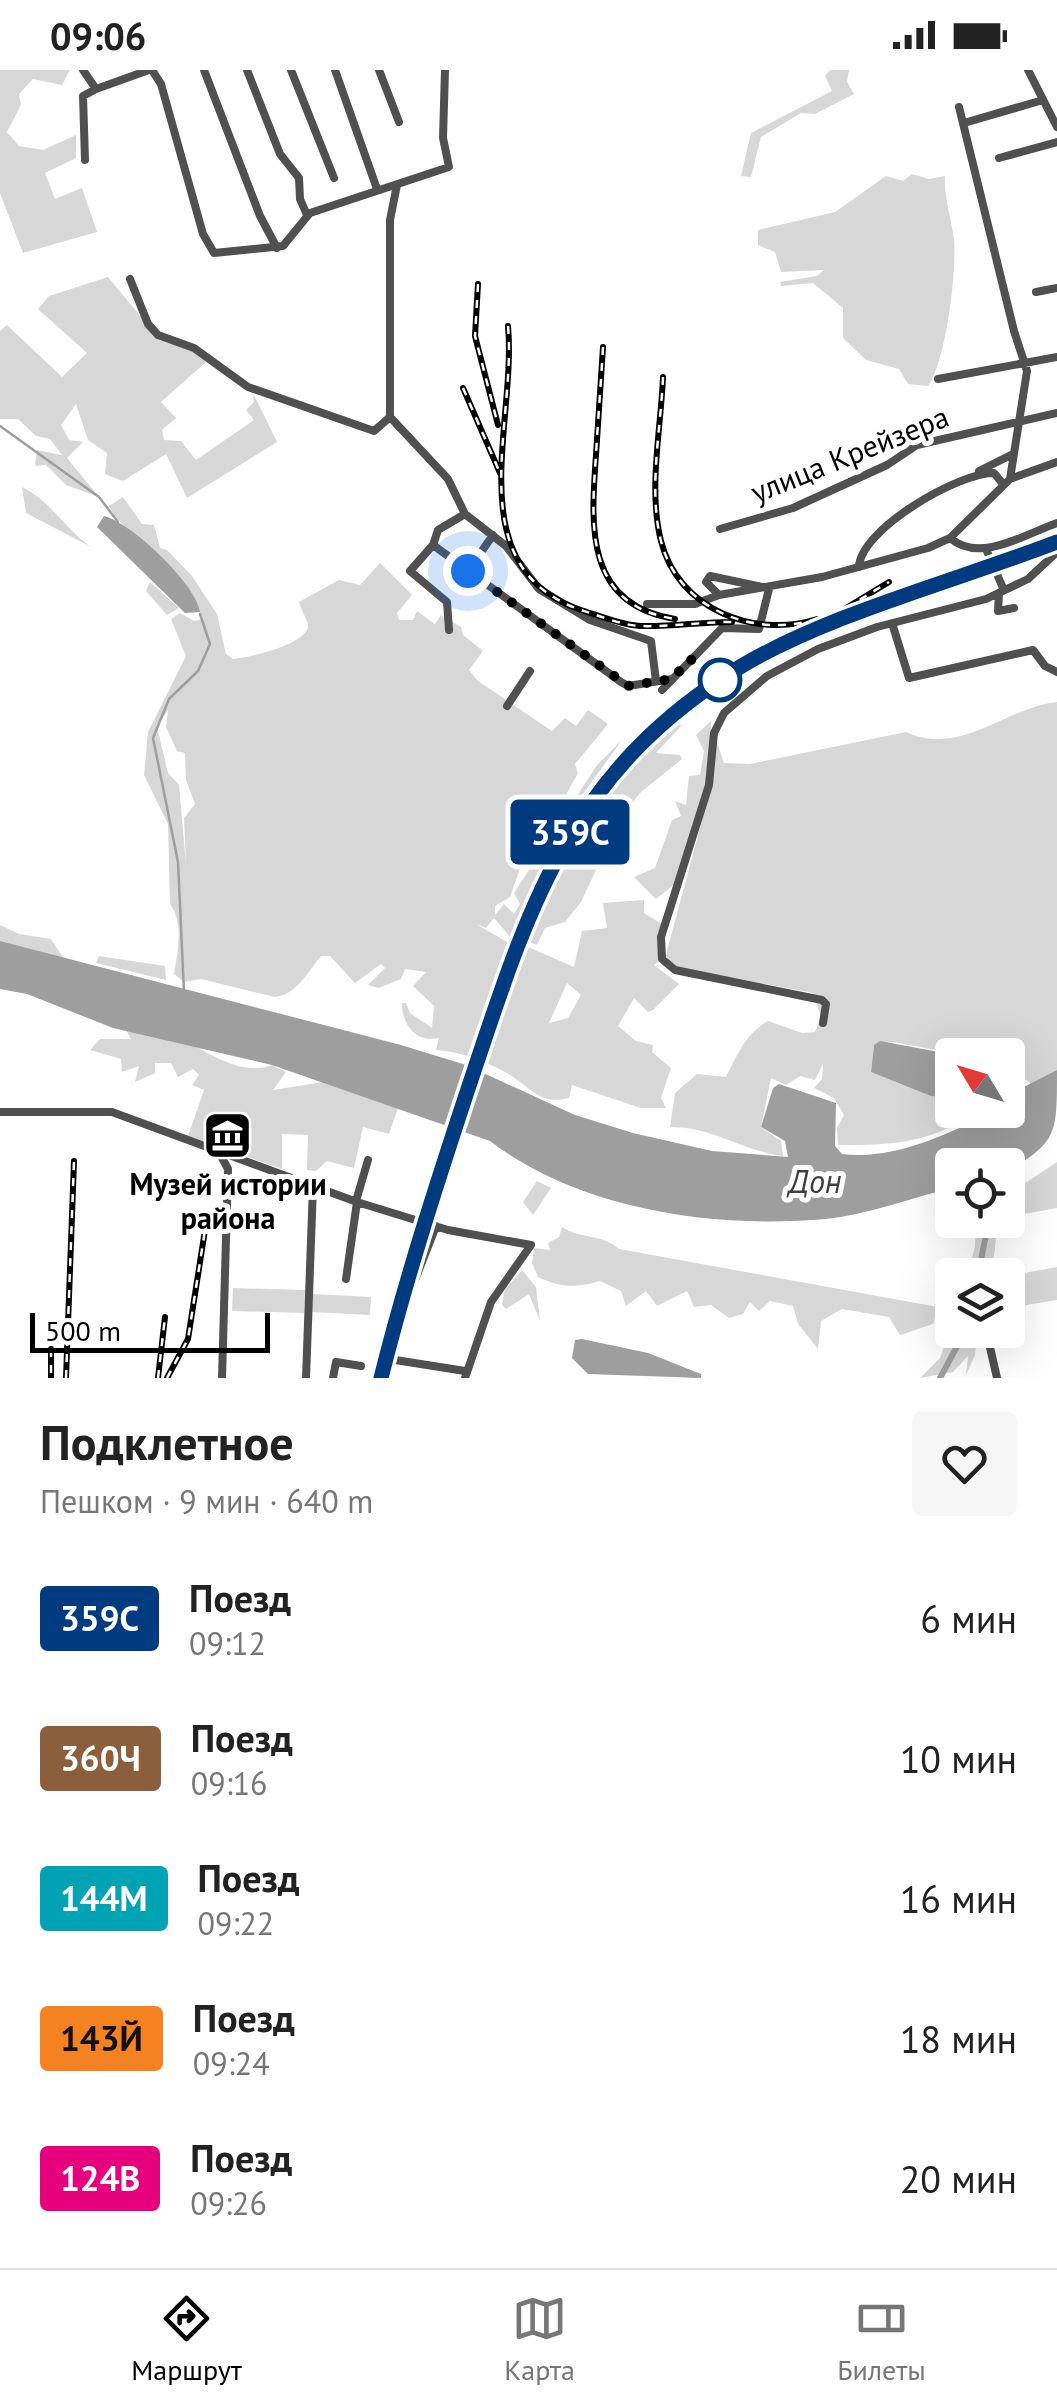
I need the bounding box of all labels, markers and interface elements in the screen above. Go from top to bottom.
text: 09:06 [50,11,146,60]
street label: улица Крейзера [745,396,954,511]
your location [443,546,493,596]
unlabelled marker [699,659,741,701]
line badge: 359С [500,800,640,864]
text: 359С [530,809,610,855]
north arrow [935,1038,1025,1128]
map controls [935,1038,1025,1348]
museum icon: Музей истории района [202,1110,254,1162]
button: locate [935,1148,1025,1238]
water label: Дон [786,1160,842,1202]
place label: Музей истории района [130,1164,326,1237]
button: layers [935,1258,1025,1348]
scale bar [30,1308,270,1352]
text: 500 m [45,1312,121,1349]
text: Подклетное [40,1411,294,1473]
button: heart [912,1411,1017,1516]
text: Пешком · 9 мин · 640 m [40,1480,373,1522]
text: Поезд [189,1573,291,1622]
text: 6 мин [920,1594,1017,1643]
text: 359С [60,1595,139,1641]
text: 09:12 [189,1622,266,1664]
text: Поезд [191,1713,293,1762]
text: 10 мин [900,1734,1017,1783]
text: 360Ч [60,1735,141,1781]
text: 09:16 [191,1762,268,1804]
text: Поезд [198,1853,300,1902]
text: 16 мин [900,1874,1017,1923]
text: 144М [60,1875,148,1921]
text: 09:22 [198,1902,274,1944]
text: Поезд [193,1993,295,2042]
text: 18 мин [900,2014,1017,2063]
text: 143Й [60,2015,143,2061]
text: 09:24 [193,2042,270,2084]
text: Поезд [190,2133,292,2182]
text: 20 мин [900,2154,1017,2203]
text: 124В [60,2155,140,2201]
text: 09:26 [190,2182,267,2224]
tab: Маршрут [131,2291,242,2388]
tab: Карта [504,2291,575,2388]
tab: Билеты [837,2291,926,2388]

